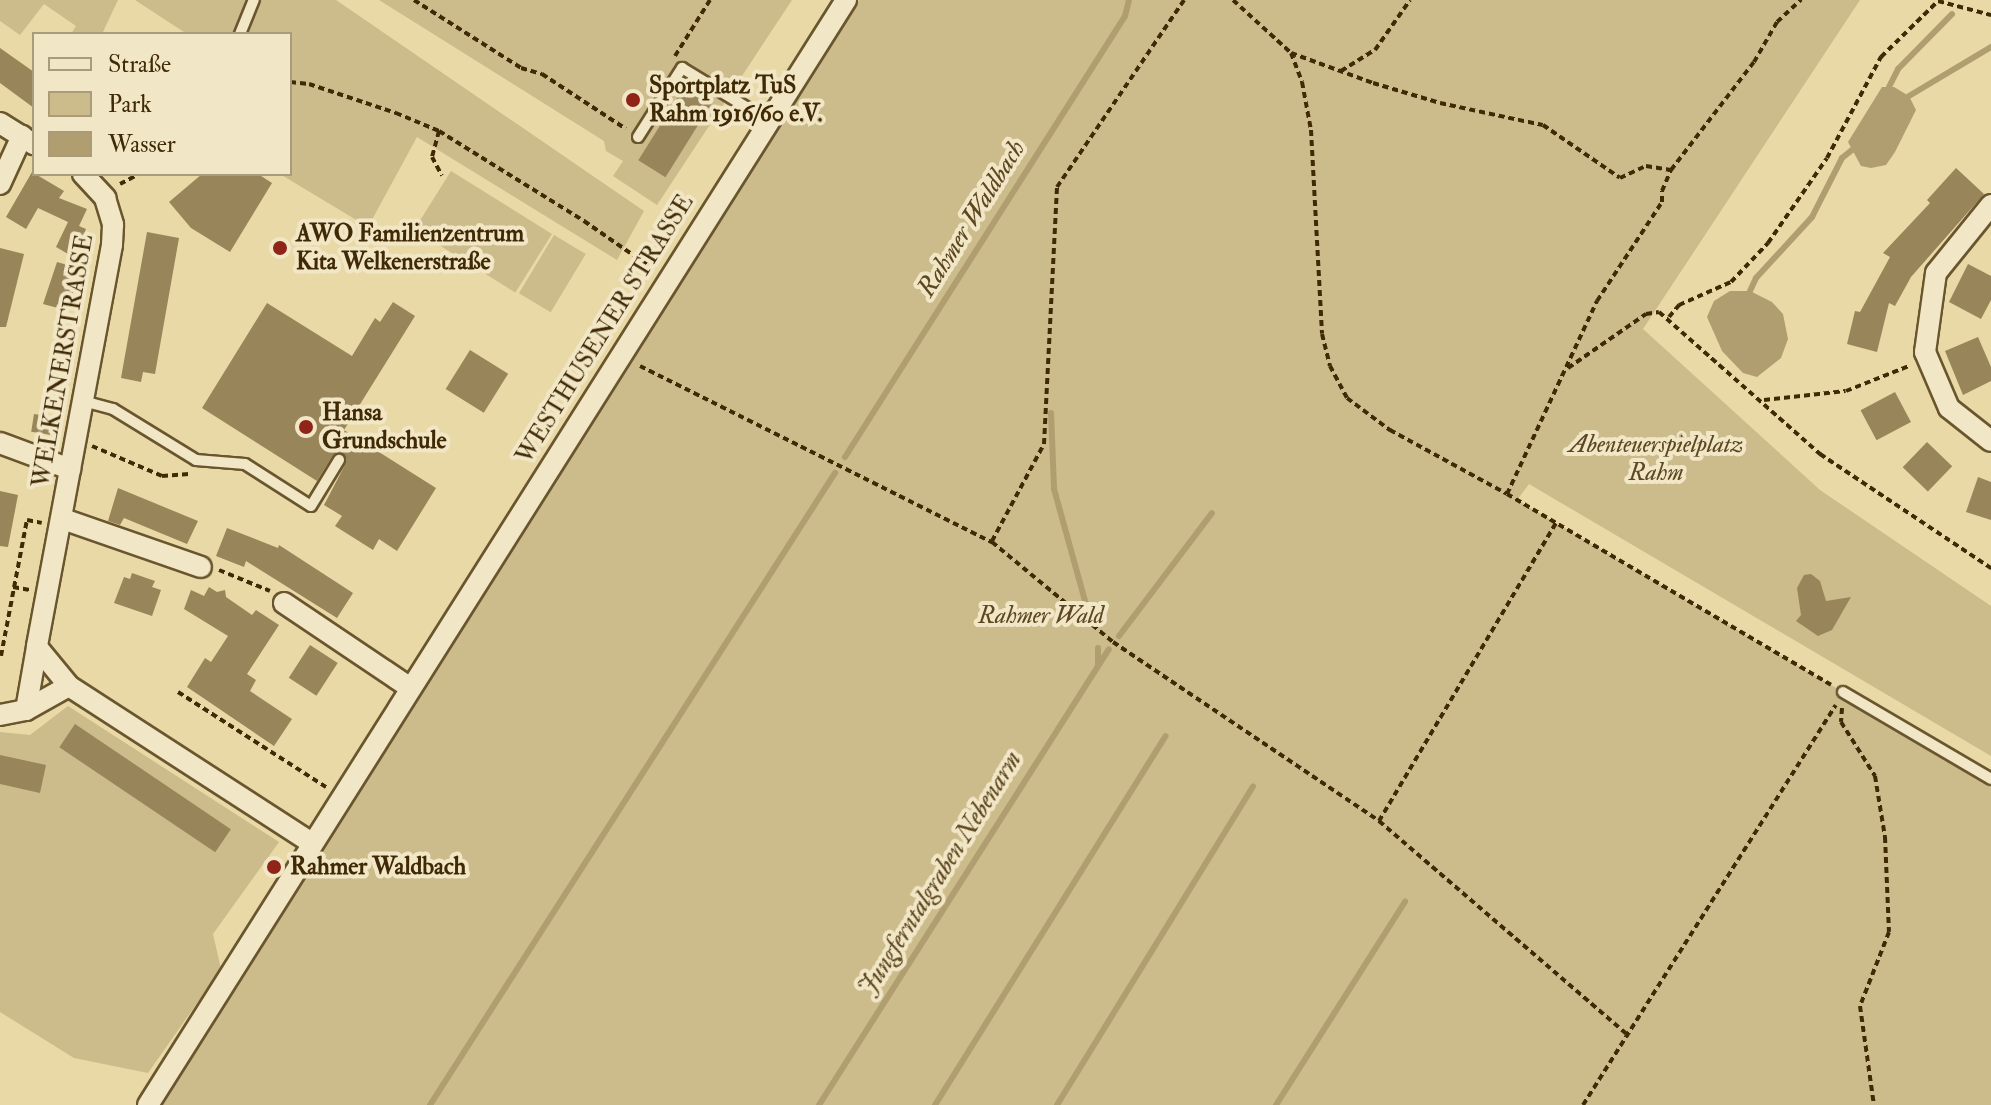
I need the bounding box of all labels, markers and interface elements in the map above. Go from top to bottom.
legend [32,32,292,176]
text: Straße [108,49,171,80]
place label: Sportplatz TuS Rahm 1916/60 e.V. [649,72,822,128]
text: Park [108,89,152,120]
marker: Sportplatz TuS Rahm 1916/60 e.V. [624,91,642,109]
text: Wasser [108,129,176,160]
water label: Rahmer Waldbach [911,135,1033,303]
street label: WESTHUSENER STRASSE [510,189,700,469]
place label: AWO Familienzentrum Kita Welkenerstraße [296,220,524,276]
street label: WELKENERSTRASSE [27,232,99,490]
marker: AWO Familienzentrum Kita Welkenerstraße [271,239,289,257]
place label: Hansa Grundschule [322,399,446,455]
marker: Hansa Grundschule [297,418,315,436]
park label: Abenteuerspielplatz Rahm [1569,431,1743,487]
park label: Rahmer Wald [978,602,1104,630]
water label: Jungferntalgraben Nebenarm [853,746,1029,1002]
place label: Rahmer Waldbach [290,853,466,881]
marker: Rahmer Waldbach [265,858,283,876]

